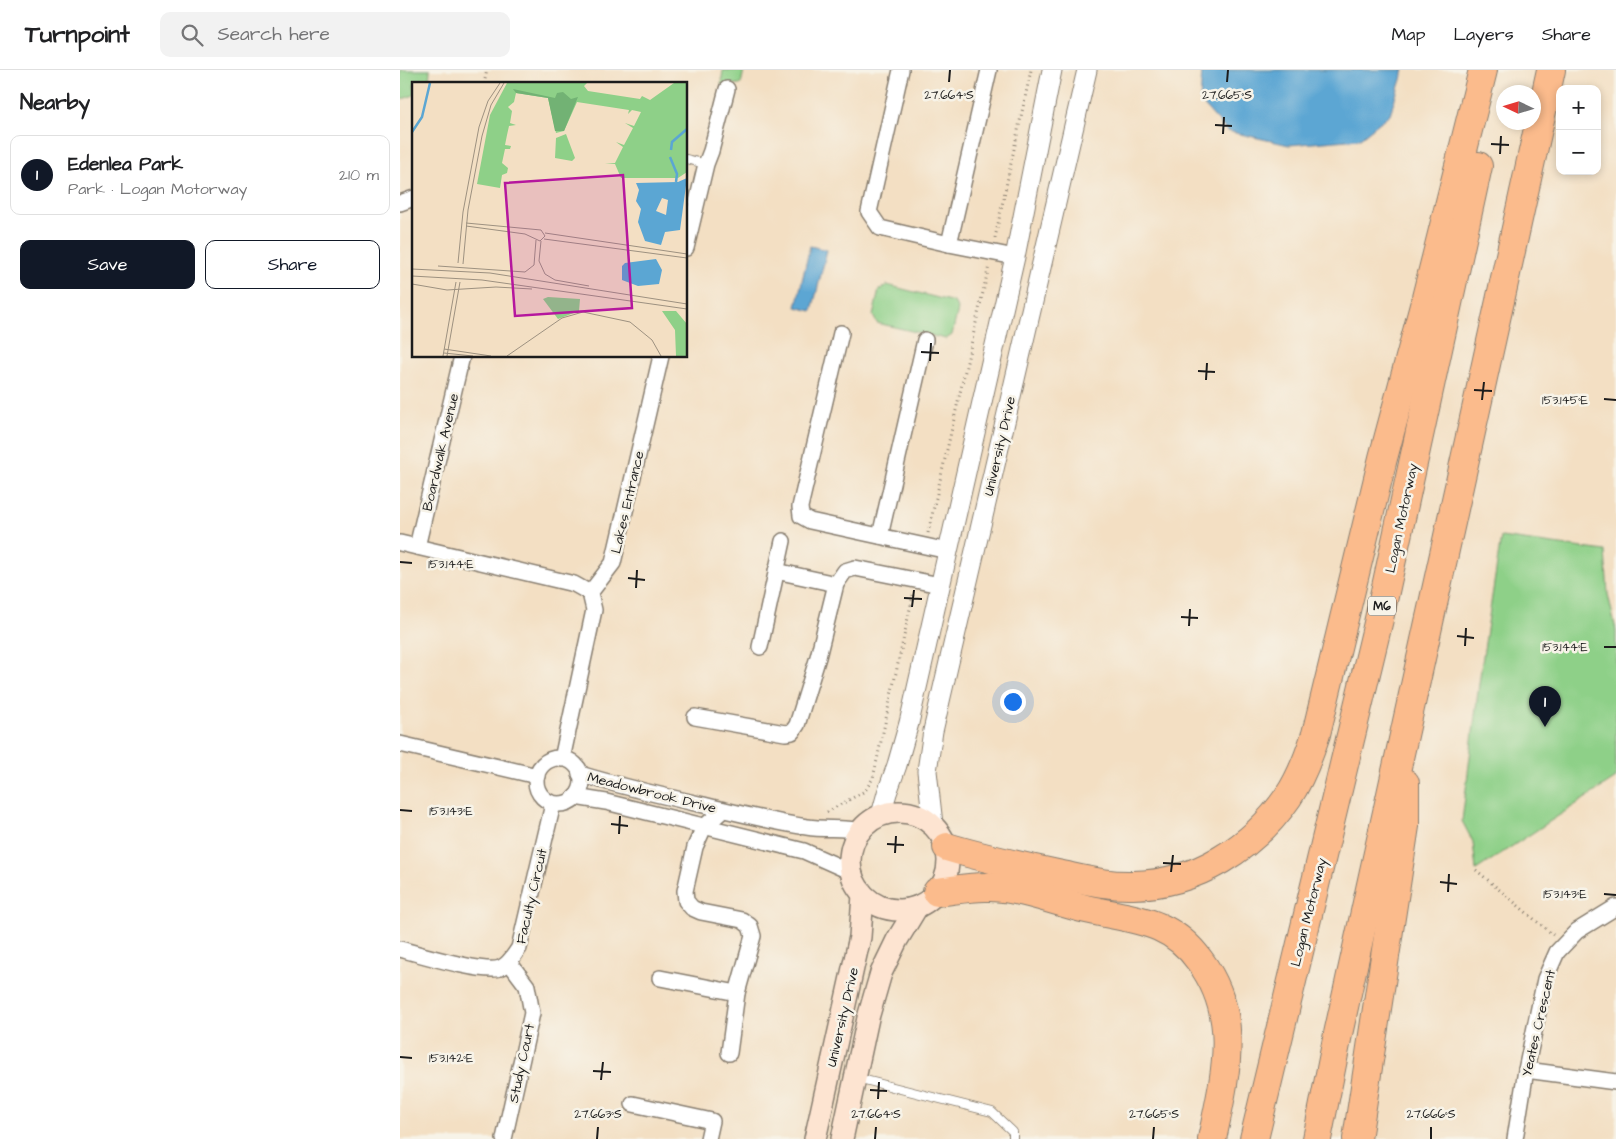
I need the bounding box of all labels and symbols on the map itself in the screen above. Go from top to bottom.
inset map [412,82,688,358]
north arrow [1496,85,1541,130]
text: 27.664°S [924,87,974,104]
text: 27.665°S [1202,87,1252,104]
street label: Boardwalk Avenue [418,391,464,513]
text: 153.145°E [1542,392,1588,409]
street label: University Drive [979,394,1021,498]
street label: Lakes Entrance [606,448,650,556]
street label: Logan Motorway [1381,461,1423,575]
text: 153.144°E [428,556,474,573]
road number: M6 [1368,596,1396,616]
text: 153.144°E [1542,639,1588,656]
pin: 1 [1529,686,1561,727]
your location [1000,689,1026,715]
street label: Meadowbrook Drive [585,767,719,819]
text: 153.143°E [429,803,473,820]
street label: Faculty Circuit [511,846,553,946]
street label: Logan Motorway [1286,855,1332,969]
text: 153.143°E [1543,886,1587,903]
street label: University Drive [822,965,864,1069]
street label: Yeates Crescent [1517,967,1561,1079]
street label: Study Court [504,1021,540,1105]
text: 153.142°E [429,1050,473,1067]
text: 27.663°S [574,1106,622,1123]
text: 27.664°S [851,1106,901,1123]
text: 27.665°S [1129,1106,1179,1123]
text: 27.666°S [1407,1106,1456,1123]

